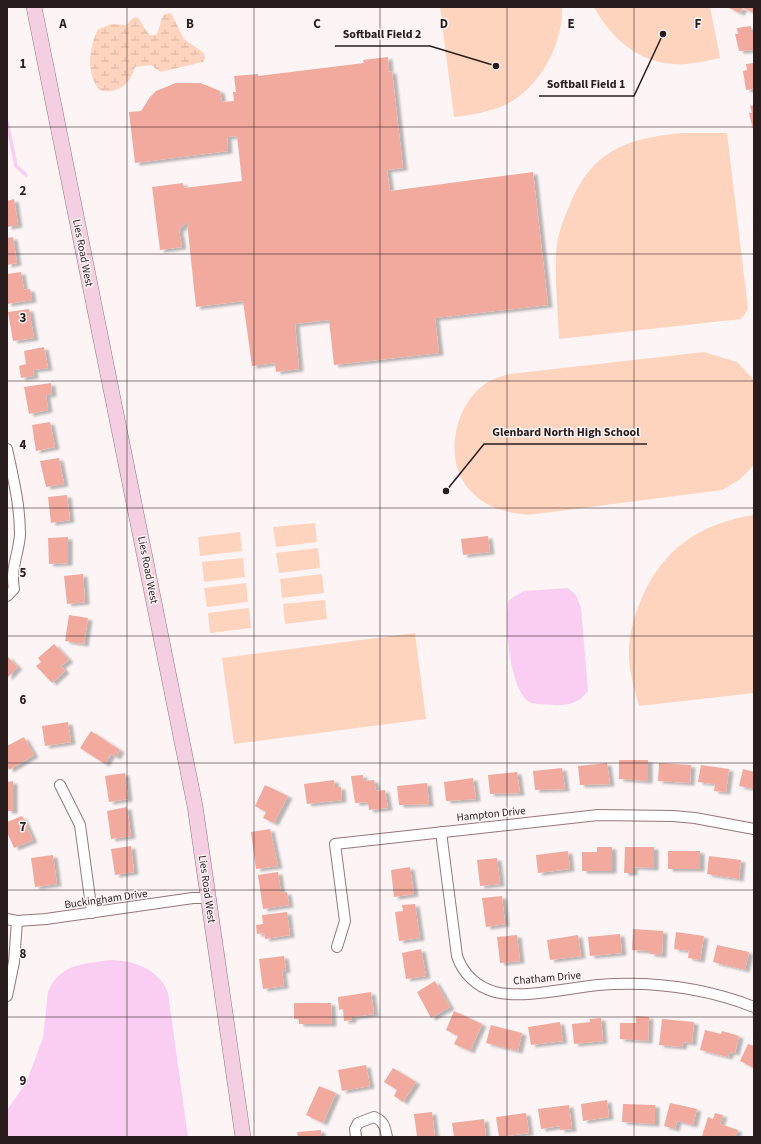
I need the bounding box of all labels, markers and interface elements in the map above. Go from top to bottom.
text: A [58,15,67,33]
text: B [186,15,194,33]
text: C [313,15,321,33]
text: D [440,15,448,33]
text: E [567,15,575,33]
text: F [695,15,702,33]
callout: Softball Field 2 [335,22,430,46]
text: Softball Field 2 [343,26,421,43]
text: 1 [20,55,27,73]
callout: Softball Field 1 [539,72,634,96]
text: Softball Field 1 [547,76,625,93]
text: 2 [20,182,27,200]
street label: Lies Road West [69,218,97,288]
text: 3 [20,309,27,327]
callout: Glenbard North High School [484,420,647,444]
text: Glenbard North High School [492,424,640,441]
text: 4 [20,436,27,454]
street label: Lies Road West [134,535,162,605]
text: 5 [20,564,27,582]
text: 6 [20,691,27,709]
street label: Hampton Drive [456,803,527,825]
text: 7 [20,818,27,836]
street label: Lies Road West [195,854,219,924]
street label: Buckingham Drive [63,886,149,912]
text: 8 [20,945,27,963]
street label: Chatham Drive [512,968,582,988]
text: 9 [20,1072,27,1090]

